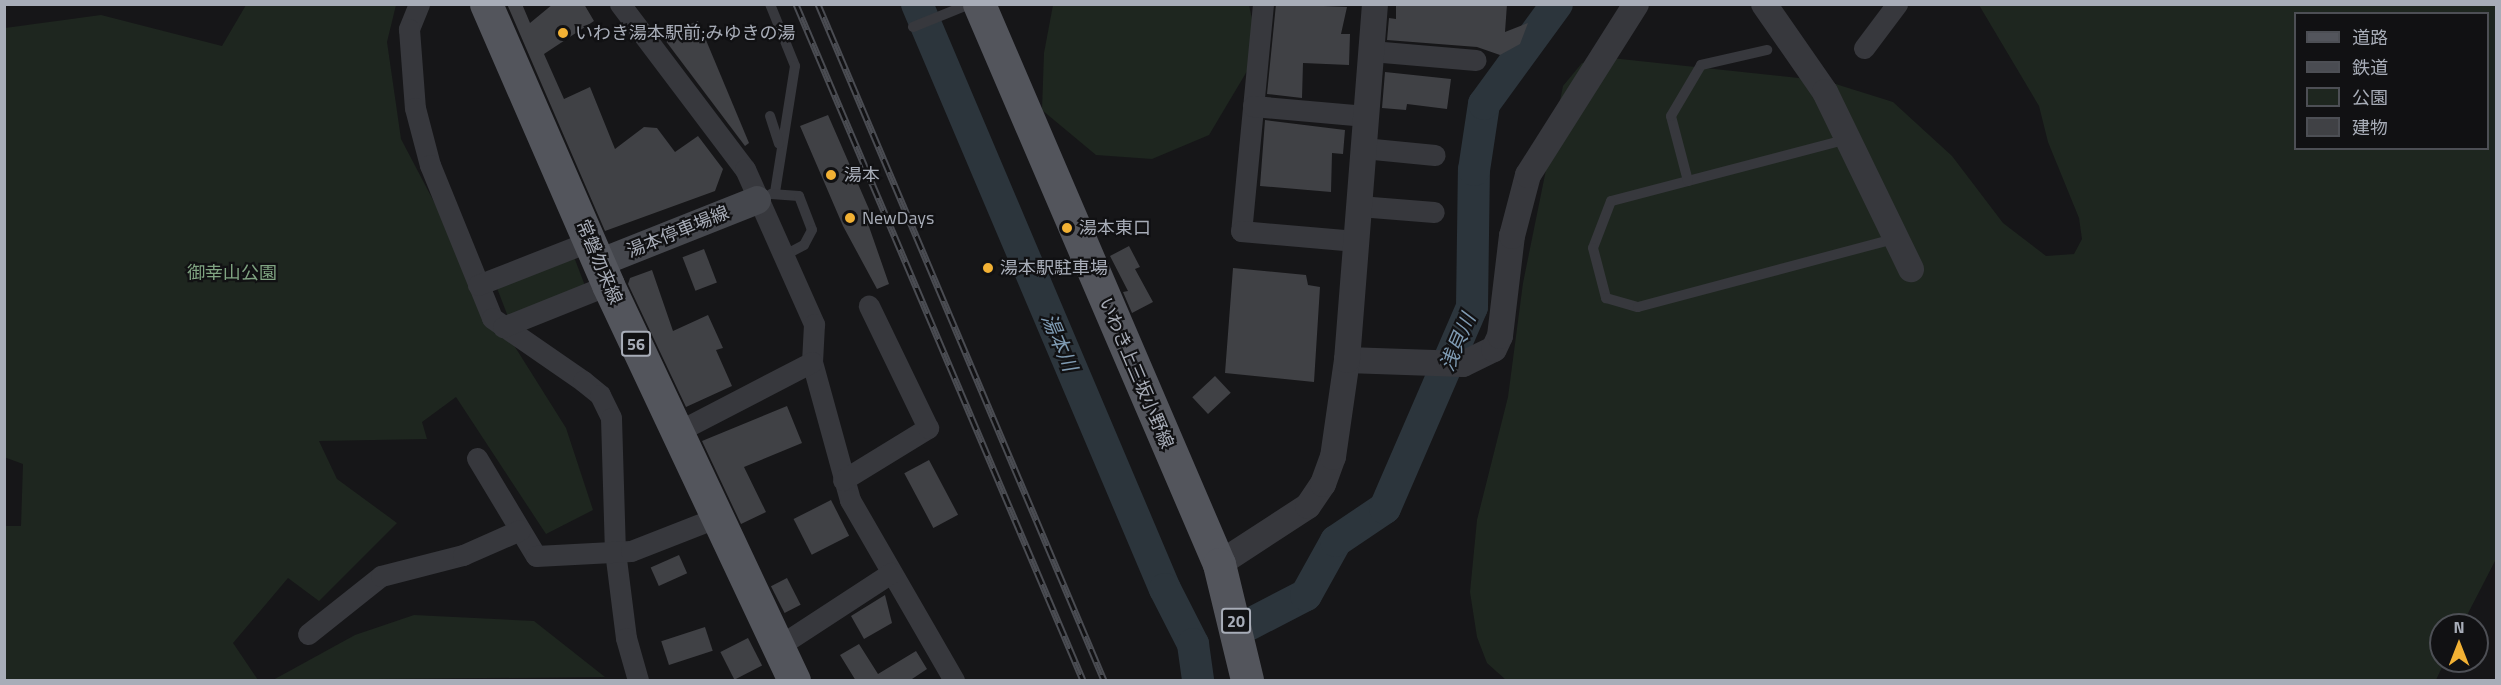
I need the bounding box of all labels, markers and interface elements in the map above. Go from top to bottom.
legend [2294,12,2489,150]
place label: いわき湯本駅前;みゆきの湯 [575,22,795,44]
text: 道路 [2352,24,2388,51]
marker: いわき湯本駅前;みゆきの湯 [556,26,570,40]
text: 鉄道 [2352,54,2388,81]
text: 公園 [2352,84,2388,111]
text: 建物 [2352,114,2388,141]
place label: 湯本 [844,164,880,186]
marker: 湯本 [822,166,840,184]
street label: 湯本停車場線 [624,202,732,262]
place label: NewDays [862,207,934,229]
marker: NewDays [843,211,857,225]
street label: 常磐勿来線 [571,216,627,308]
place label: 湯本東口 [1079,217,1151,239]
marker: 湯本東口 [1060,221,1074,235]
place label: 湯本駅駐車場 [1000,257,1108,279]
marker: 湯本駅駐車場 [981,261,995,275]
park label: 御幸山公園 [187,262,277,284]
street label: いわき上三坂小野線 [1094,294,1178,452]
water label: 湯本川 [1037,310,1083,374]
water label: 浅貝川 [1434,310,1480,374]
road number: 56 [621,331,651,357]
road number: 20 [1221,608,1251,634]
north arrow [2429,613,2489,673]
text: N [2453,615,2465,639]

